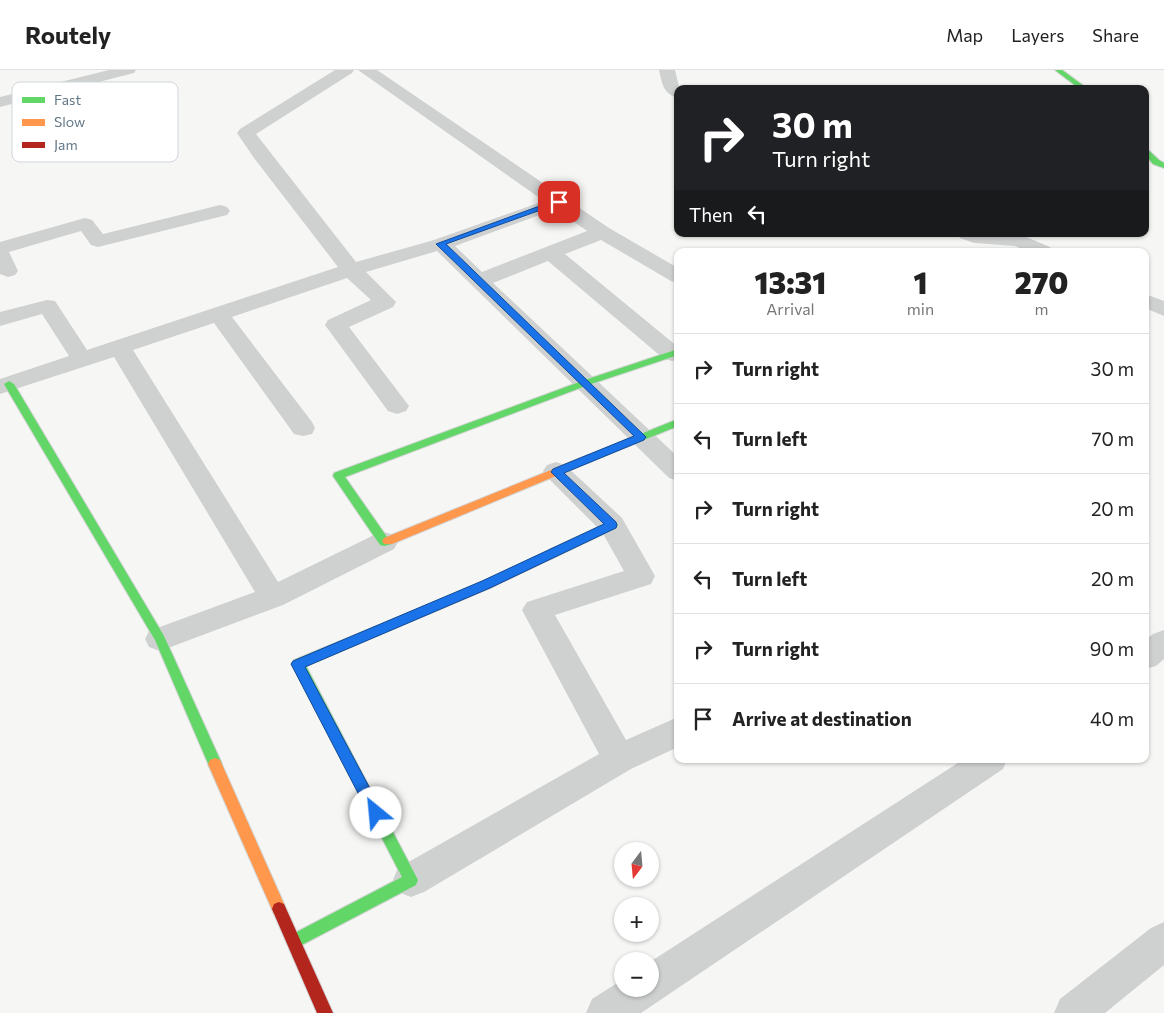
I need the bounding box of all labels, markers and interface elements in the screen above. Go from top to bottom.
text: Routely [25,20,111,49]
text: Map [946,24,983,46]
text: Layers [1011,24,1064,46]
text: Share [1092,24,1139,46]
legend [12,82,178,162]
text: Fast [54,91,81,108]
text: 30 m [772,102,853,145]
icon: right [689,105,754,170]
text: Slow [54,113,85,130]
text: Jam [54,136,78,153]
text: Turn right [772,145,870,172]
pin [538,181,580,223]
icon: arrive [545,188,573,216]
icon: left [743,200,771,228]
text: Then [689,203,733,226]
text: 13:31 [755,263,826,300]
text: 1 [913,263,927,300]
text: 270 [1015,263,1068,300]
text: Arrival [766,299,815,318]
text: min [907,299,934,318]
text: m [1035,299,1049,318]
icon: right [689,355,717,383]
text: Turn right [732,357,819,380]
text: 30 m [1091,357,1134,380]
icon: left [689,425,717,453]
text: Turn left [732,427,807,450]
text: 70 m [1091,427,1134,450]
icon: right [689,495,717,523]
text: Turn right [732,497,819,520]
text: 20 m [1091,497,1134,520]
icon: left [689,565,717,593]
text: Turn left [732,567,807,590]
text: 20 m [1091,567,1134,590]
icon: right [689,635,717,663]
text: Turn right [732,637,819,660]
text: 90 m [1090,637,1134,660]
icon: arrive [689,705,717,733]
text: Arrive at destination [732,707,912,730]
text: 40 m [1090,707,1134,730]
position arrow [349,786,401,838]
north arrow [614,842,659,888]
map controls [614,842,659,997]
button: + [614,897,659,942]
button: − [614,952,659,997]

